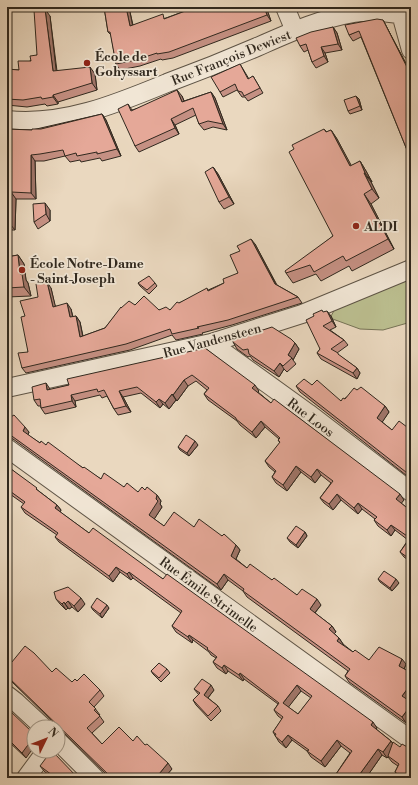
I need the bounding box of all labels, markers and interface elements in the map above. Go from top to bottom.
street label: Rue François Dewiest [169,27,294,89]
place label: École de Gohyssart [95,48,158,80]
marker: École de Gohyssart [82,58,92,68]
place label: ALDI [363,219,398,235]
marker: ALDI [351,221,361,231]
place label: École Notre-Dame - Saint-Joseph [30,255,144,287]
marker: École Notre-Dame - Saint-Joseph [17,265,27,275]
street label: Rue Vandensteen [161,320,263,362]
street label: Rue Loos [284,395,337,441]
street label: Rue Émile Strimelle [156,553,262,636]
north arrow [26,719,66,759]
text: N [44,725,61,741]

